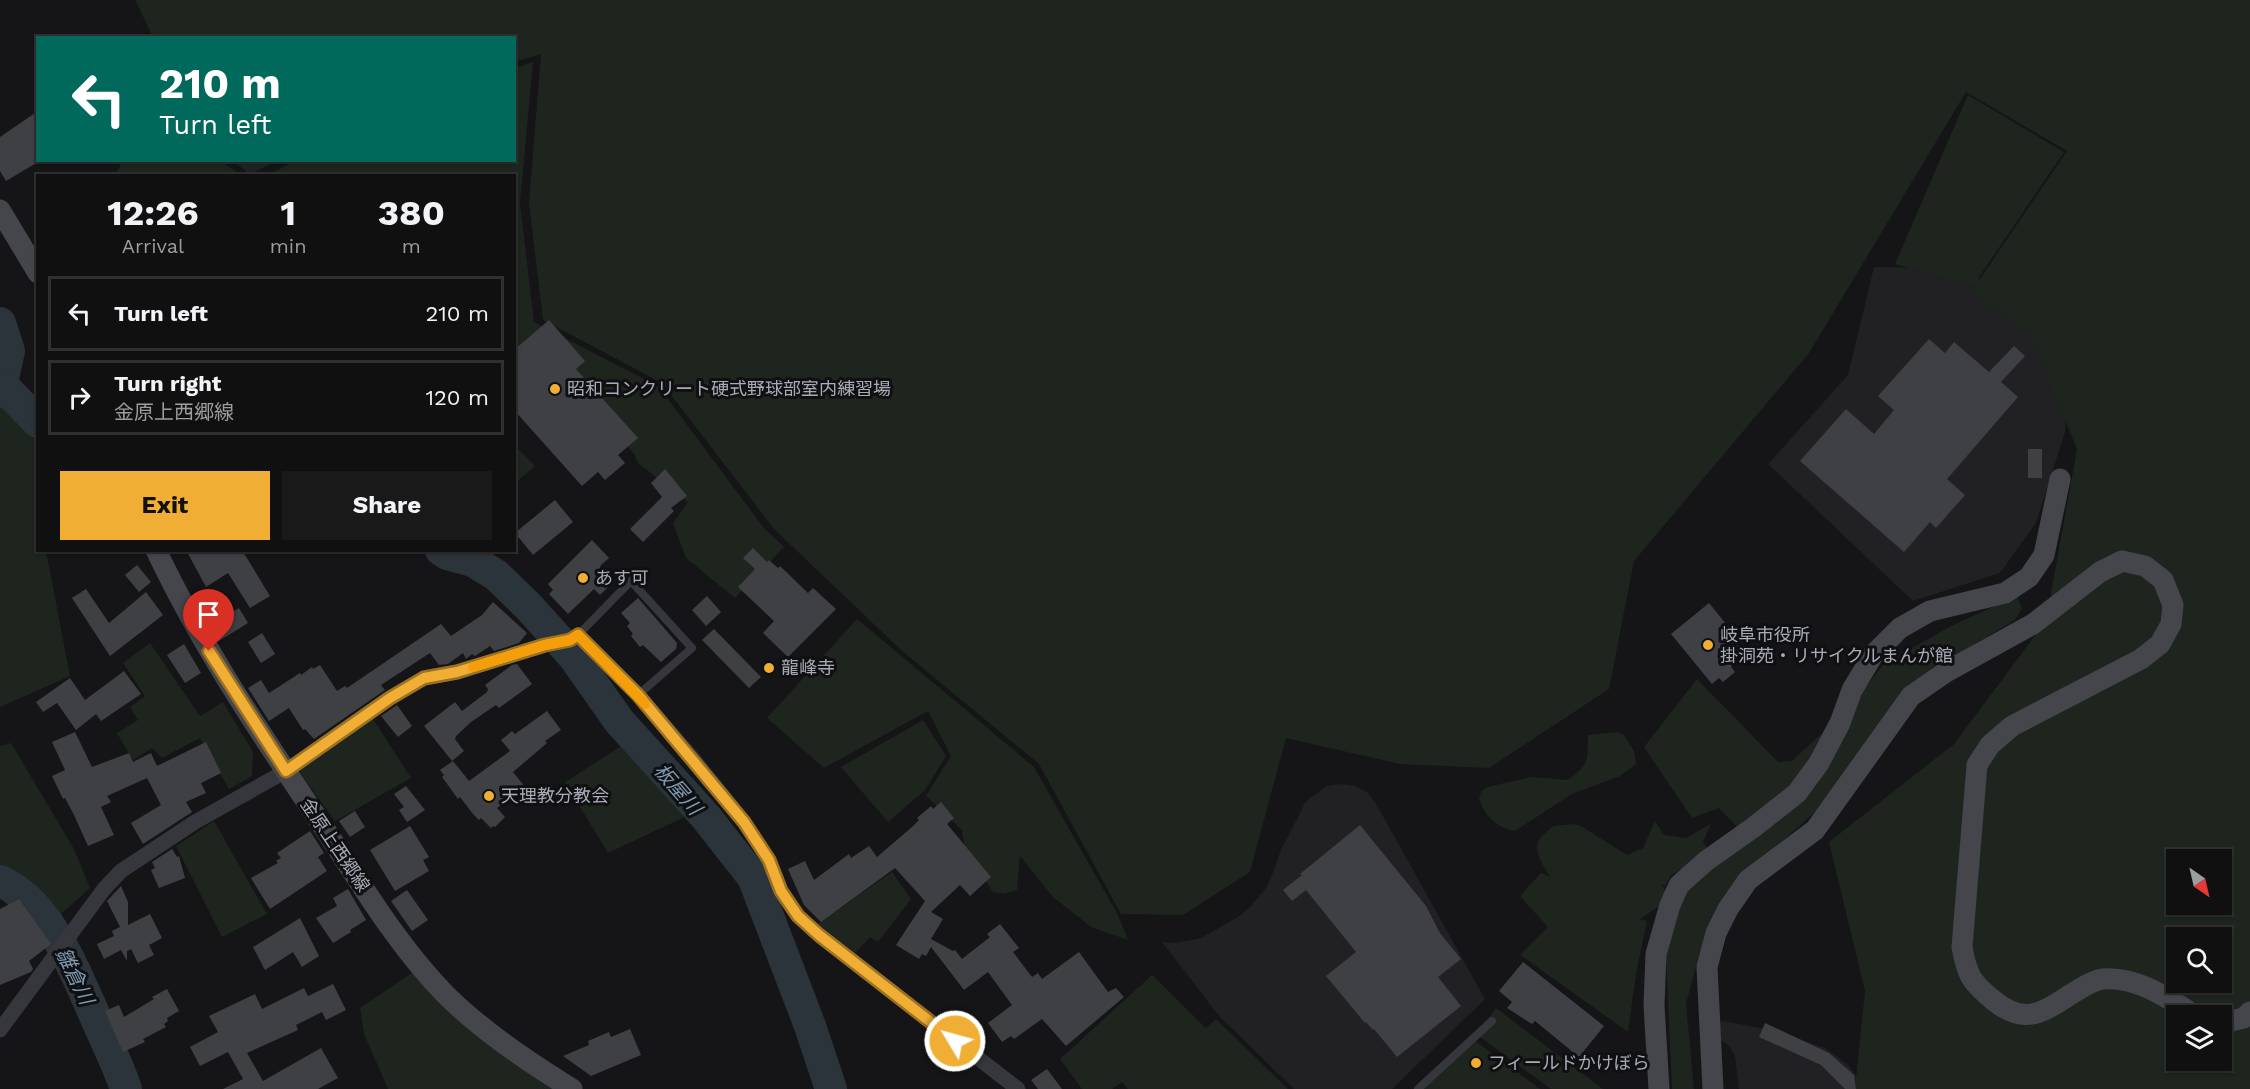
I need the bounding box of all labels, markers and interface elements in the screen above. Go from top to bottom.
text: 210 m [159,59,281,108]
icon: left [60,60,138,138]
text: Turn left [159,109,271,141]
text: 12:26 [107,192,199,234]
text: 1 [280,192,296,234]
text: 380 [378,192,445,234]
text: Arrival [122,234,184,258]
text: min [270,234,307,258]
text: m [402,234,421,258]
icon: left [63,297,96,330]
text: Turn left [114,301,208,326]
text: 210 m [425,301,489,326]
text: Turn right [114,371,221,396]
place label: 昭和コンクリート硬式野球部室内練習場 [567,378,891,399]
icon: right [63,381,96,414]
marker: 昭和コンクリート硬式野球部室内練習場 [548,382,562,396]
text: 120 m [425,385,489,410]
text: 金原上西郷線 [114,400,234,424]
button: Exit [60,471,270,540]
button: Share [282,471,492,540]
place label: あす可 [595,567,649,588]
marker: あす可 [576,571,590,585]
pin [183,589,234,651]
icon: arrive [192,598,225,631]
place label: 岐阜市役所 掛洞苑・リサイクルまんが館 [1720,624,1953,666]
marker: 岐阜市役所 掛洞苑・リサイクルまんが館 [1701,638,1715,652]
place label: 龍峰寺 [781,657,835,678]
marker: 龍峰寺 [762,661,776,675]
water label: 板屋川 [649,758,708,821]
place label: 天理教分教会 [501,785,609,806]
marker: 天理教分教会 [482,789,496,803]
street label: 金原上西郷線 [297,794,374,895]
north arrow [2166,849,2232,915]
map controls [2166,849,2232,1071]
button: search [2166,927,2232,993]
water label: 雛倉川 [51,944,100,1010]
button: layers [2166,1005,2232,1071]
position arrow [923,1009,987,1073]
place label: フィールドかけぼら [1488,1052,1650,1073]
marker: フィールドかけぼら [1469,1056,1483,1070]

